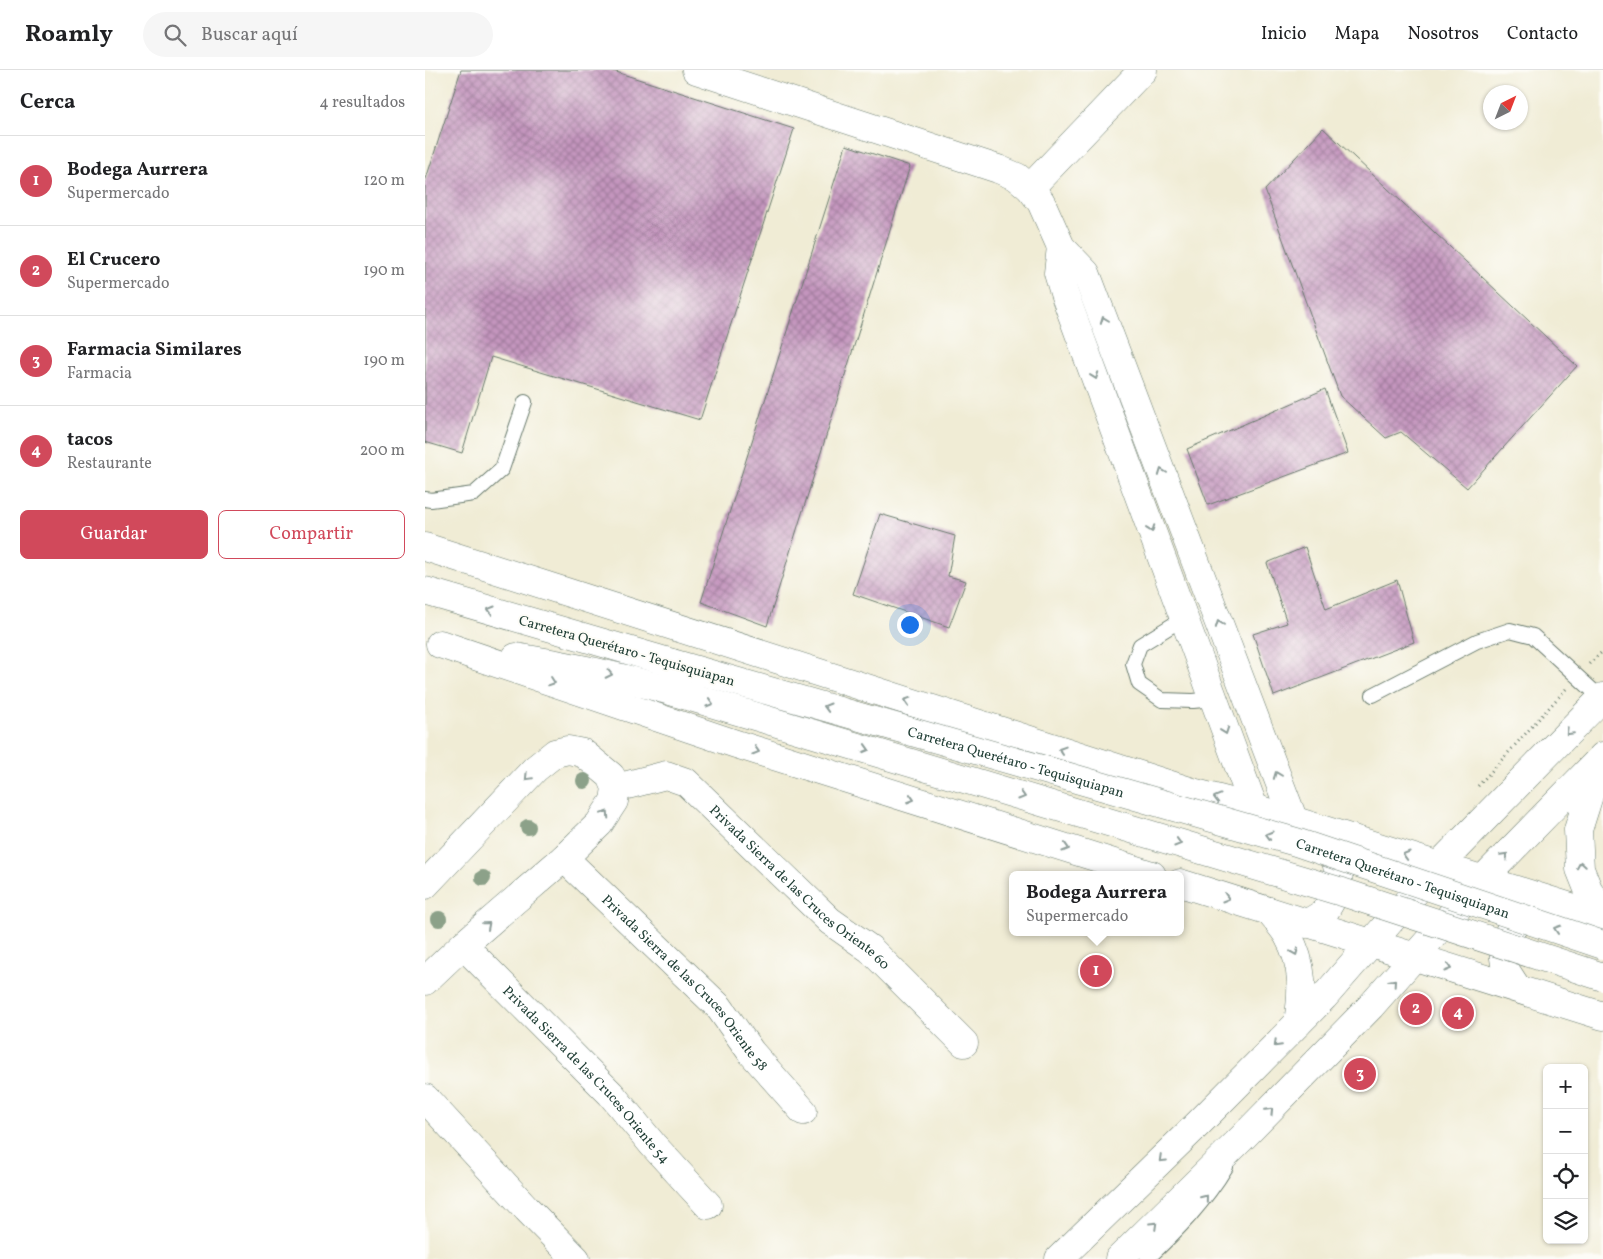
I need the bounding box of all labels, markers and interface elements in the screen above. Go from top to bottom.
search box [143,12,493,57]
text: Roamly [25,18,113,52]
icon: search [161,21,189,49]
text: Buscar aquí [201,22,298,48]
text: Inicio [1261,22,1307,47]
text: Mapa [1335,22,1380,47]
text: Nosotros [1408,22,1479,47]
text: Contacto [1507,22,1578,47]
north arrow [1483,85,1528,130]
text: Cerca [20,88,75,117]
text: 4 resultados [319,92,405,114]
text: Bodega Aurrera [67,157,208,183]
text: 1 [33,170,39,192]
text: 120 m [363,170,405,192]
text: Supermercado [67,183,169,205]
text: El Crucero [67,247,160,273]
text: 2 [32,260,40,282]
text: 190 m [363,260,405,282]
text: Supermercado [67,273,169,295]
one-way arrow [1100,316,1110,325]
text: Farmacia Similares [67,337,242,363]
text: 3 [32,350,40,372]
text: 190 m [363,350,405,372]
text: Farmacia [67,363,132,385]
one-way arrow [1089,372,1099,380]
text: tacos [67,427,113,453]
text: 4 [31,440,41,462]
text: 200 m [360,440,405,462]
text: Restaurante [67,453,152,475]
one-way arrow [1158,468,1168,476]
button: Guardar [20,510,208,559]
button: Compartir [218,510,405,559]
one-way arrow [1145,524,1155,533]
one-way arrow [487,606,495,616]
street label: Carretera Querétaro - Tequisquiapan [516,611,737,691]
your location [897,612,923,638]
one-way arrow [1215,620,1225,628]
one-way arrow [604,668,613,678]
one-way arrow [548,677,556,687]
one-way arrow [904,696,912,706]
one-way arrow [706,697,714,707]
one-way arrow [824,703,832,713]
street label: Carretera Querétaro - Tequisquiapan [905,723,1126,803]
one-way arrow [1219,726,1229,734]
one-way arrow [1565,726,1574,735]
one-way arrow [862,744,870,754]
one-way arrow [752,745,760,755]
one-way arrow [1058,746,1067,756]
one-way arrow [525,771,534,780]
one-way arrow [1273,772,1283,780]
one-way arrow [1017,790,1025,800]
one-way arrow [907,794,915,804]
one-way arrow [1214,794,1222,804]
street label: Privada Sierra de las Cruces Oriente 60 [705,802,893,974]
one-way arrow [599,811,609,820]
one-way arrow [1266,830,1274,840]
street label: Carretera Querétaro - Tequisquiapan [1293,835,1512,924]
one-way arrow [1173,837,1181,847]
one-way arrow [1062,842,1070,852]
one-way arrow [1403,851,1411,861]
one-way arrow [1499,853,1508,862]
one-way arrow [1576,861,1587,869]
popup [1009,871,1184,936]
text: Bodega Aurrera [1026,880,1167,906]
street label: Privada Sierra de las Cruces Oriente 58 [597,891,771,1076]
one-way arrow [1222,892,1230,902]
text: Supermercado [1026,906,1128,928]
one-way arrow [481,921,490,930]
one-way arrow [1553,925,1561,935]
one-way arrow [1289,947,1299,956]
pin: 1 [1080,952,1112,990]
one-way arrow [1443,963,1452,973]
one-way arrow [1387,978,1396,987]
street label: Privada Sierra de las Cruces Oriente 54 [498,982,673,1168]
pin: 2 [1400,990,1432,1028]
pin: 4 [1442,994,1474,1032]
one-way arrow [1274,1038,1283,1047]
pin: 3 [1344,1055,1376,1093]
map controls [1543,1064,1588,1244]
button: + [1543,1064,1588,1109]
one-way arrow [1264,1107,1273,1116]
button: − [1543,1109,1588,1154]
one-way arrow [1159,1153,1168,1162]
button: locate [1543,1154,1588,1199]
one-way arrow [1199,1195,1208,1204]
button: layers [1543,1199,1588,1244]
one-way arrow [1148,1222,1157,1231]

